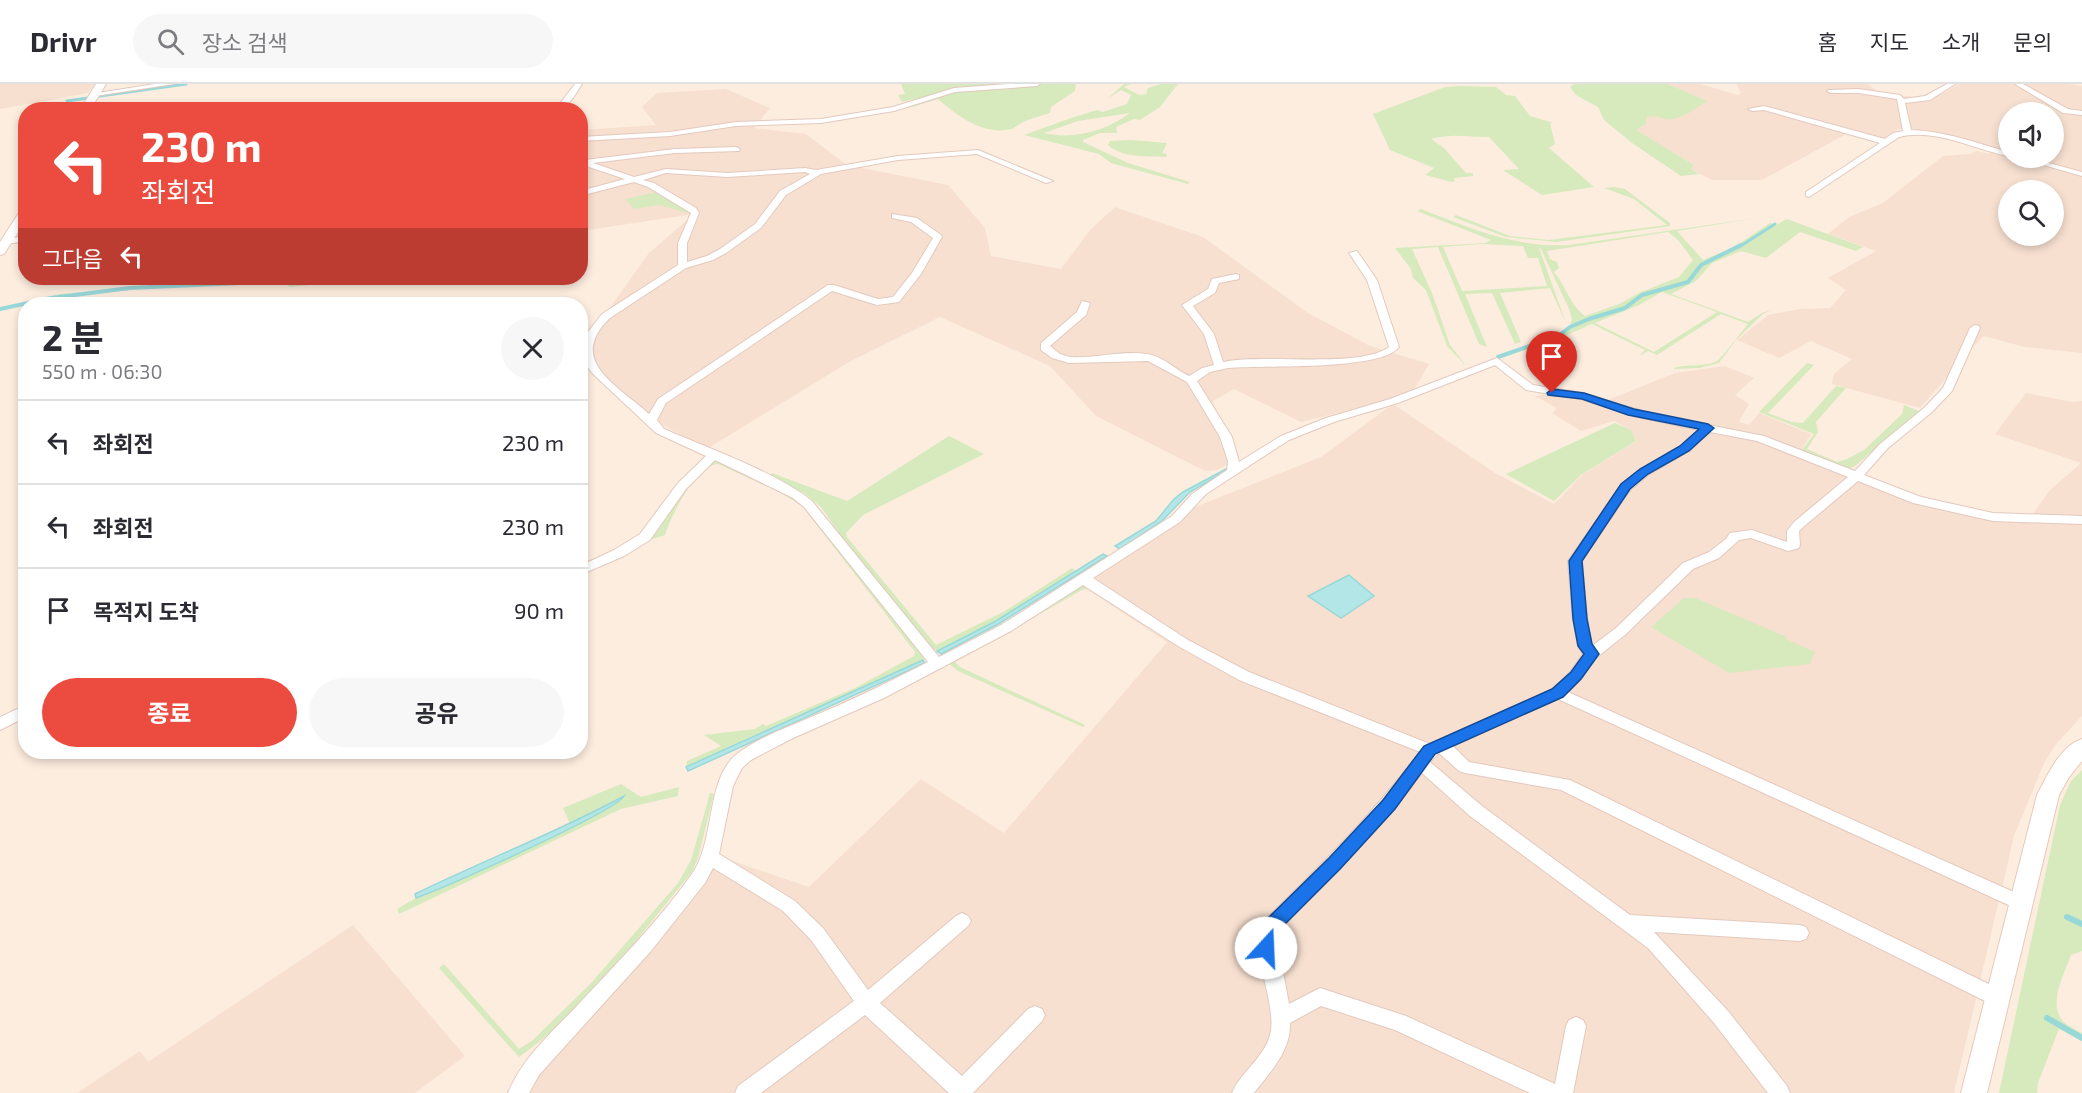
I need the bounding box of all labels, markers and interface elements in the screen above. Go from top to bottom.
search box [133,14,553,68]
text: Drivr [30,24,97,58]
icon: search [154,25,187,58]
text: 장소 검색 [202,29,288,55]
text: 홈 [1818,29,1837,54]
text: 지도 [1870,29,1909,54]
text: 소개 [1942,29,1980,54]
text: 문의 [2013,29,2052,54]
map controls [1998,102,2064,246]
button: sound [1998,102,2064,168]
text: 230 m [141,120,262,170]
icon: left [42,126,120,204]
text: 좌회전 [141,175,216,207]
button: search [1998,180,2064,246]
icon: left [115,240,148,273]
text: 그다음 [42,245,103,271]
text: 2 분 [42,315,104,358]
button: close [501,317,564,380]
pin [1526,331,1577,393]
icon: arrive [1535,340,1568,373]
text: 550 m · 06:30 [42,359,163,383]
icon: left [42,426,75,459]
text: 230 m [502,429,564,455]
text: 좌회전 [93,430,154,456]
icon: left [42,510,75,543]
text: 230 m [502,513,564,539]
text: 좌회전 [93,514,154,540]
icon: arrive [42,594,75,627]
text: 90 m [514,597,564,623]
text: 목적지 도착 [93,598,199,624]
button: 종료 [42,678,297,747]
button: 공유 [309,678,564,747]
position arrow [1234,916,1298,980]

